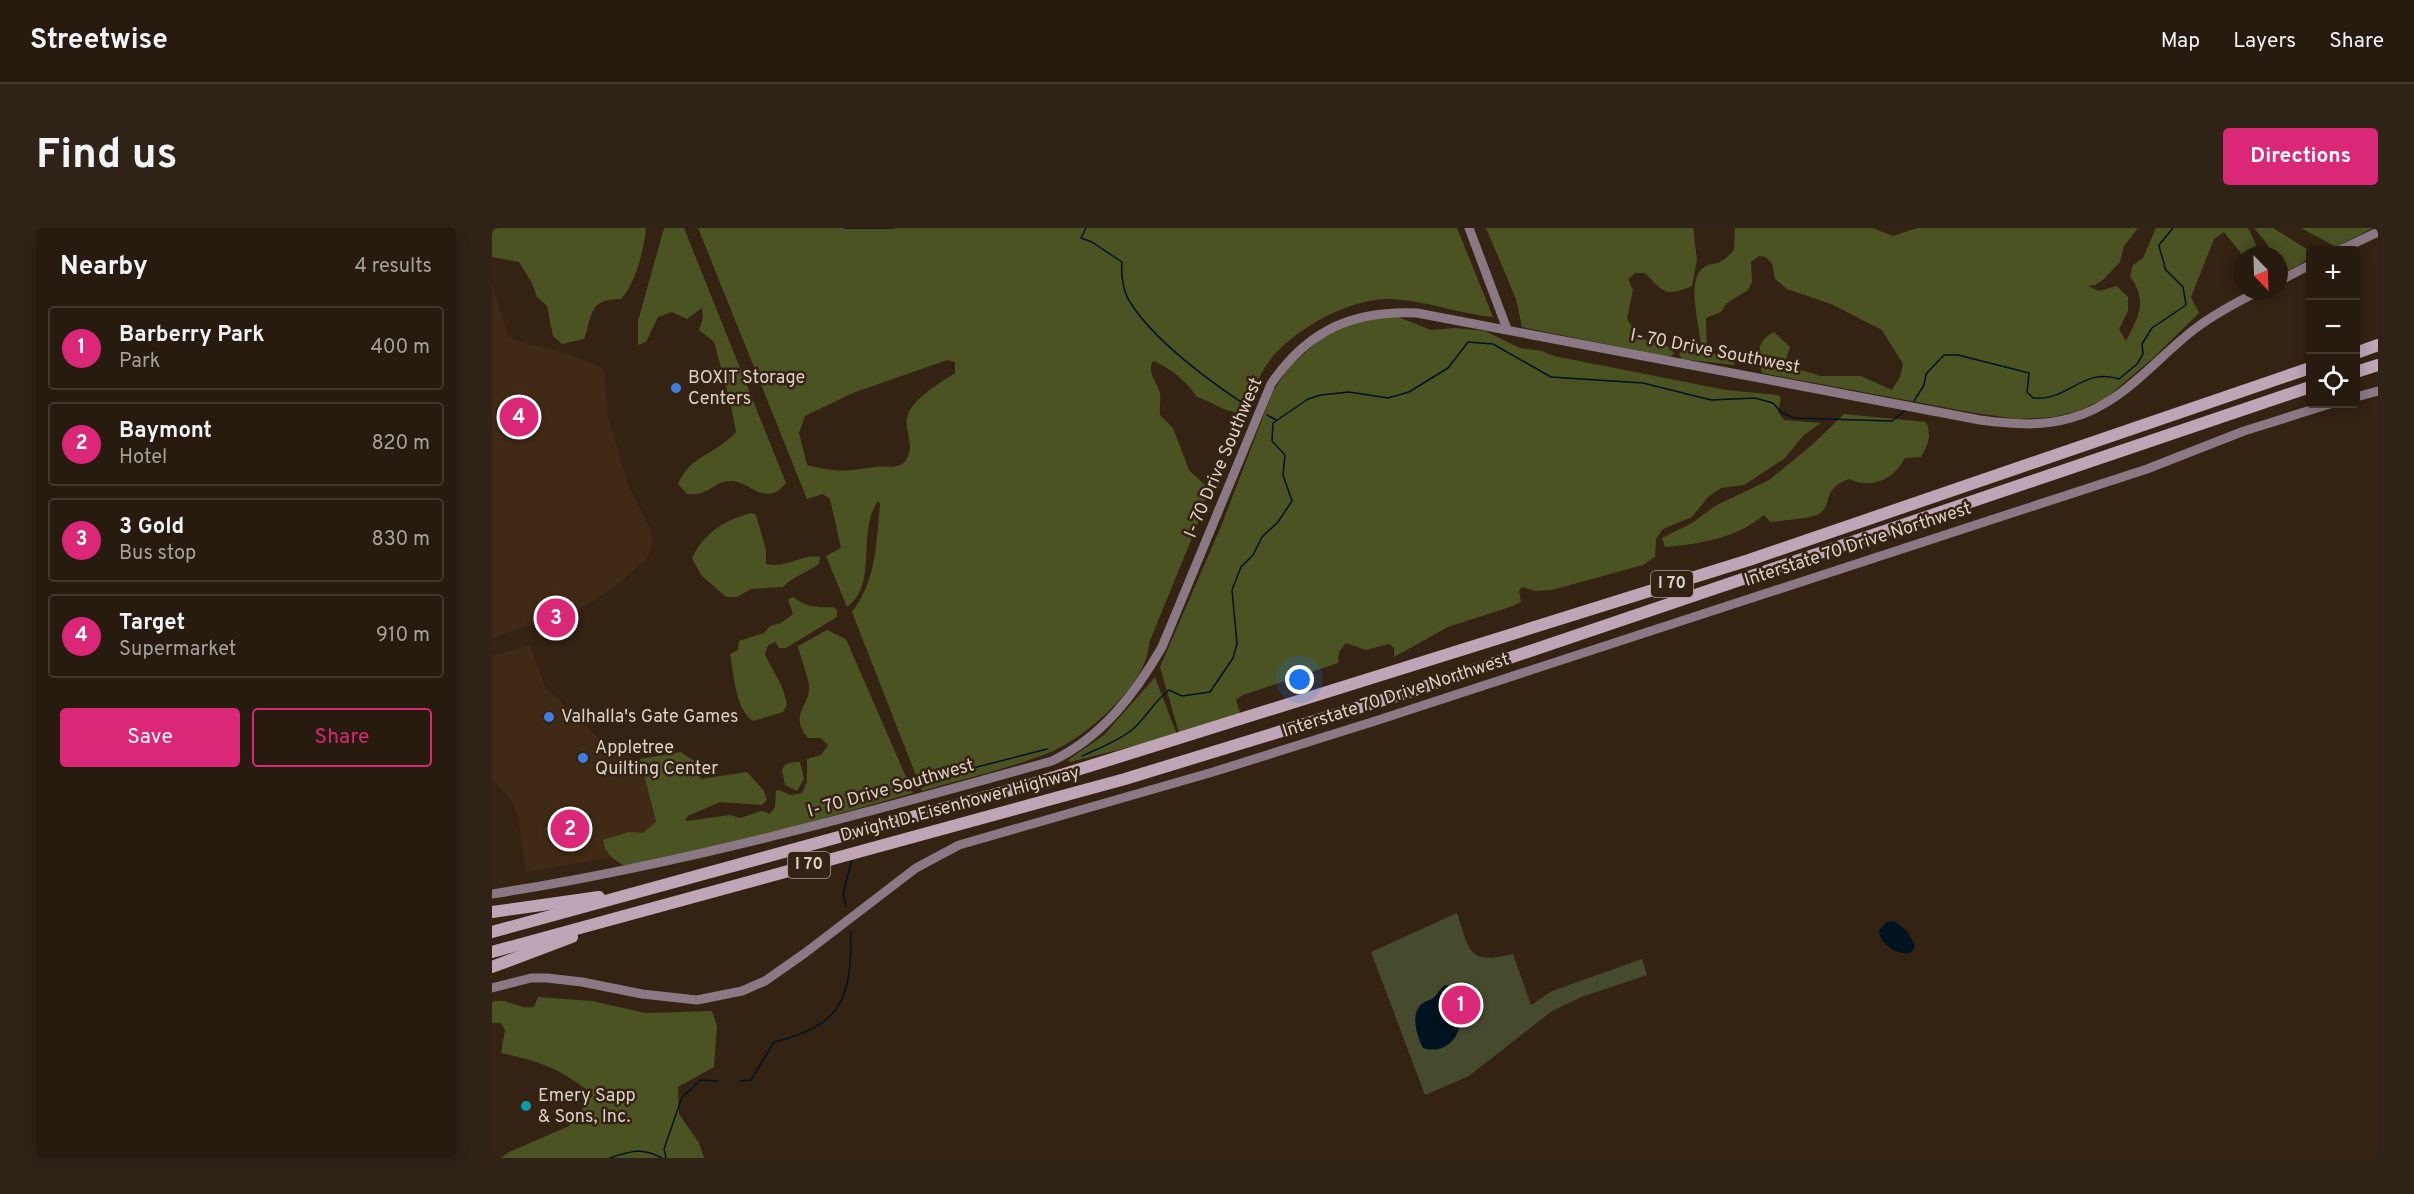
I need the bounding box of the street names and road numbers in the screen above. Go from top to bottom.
street label: I- 70 Drive Southwest [1628,324,1802,380]
street label: I- 70 Drive Southwest [1180,374,1268,542]
street label: Interstate 70 Drive Northwest [1742,497,1974,593]
road number: I 70 [1651,571,1693,597]
street label: Interstate 70 Drive Northwest [1280,648,1512,744]
street label: I- 70 Drive Southwest [805,754,977,824]
street label: Dwight D. Eisenhower Highway [838,762,1082,848]
road number: I 70 [788,852,830,878]

